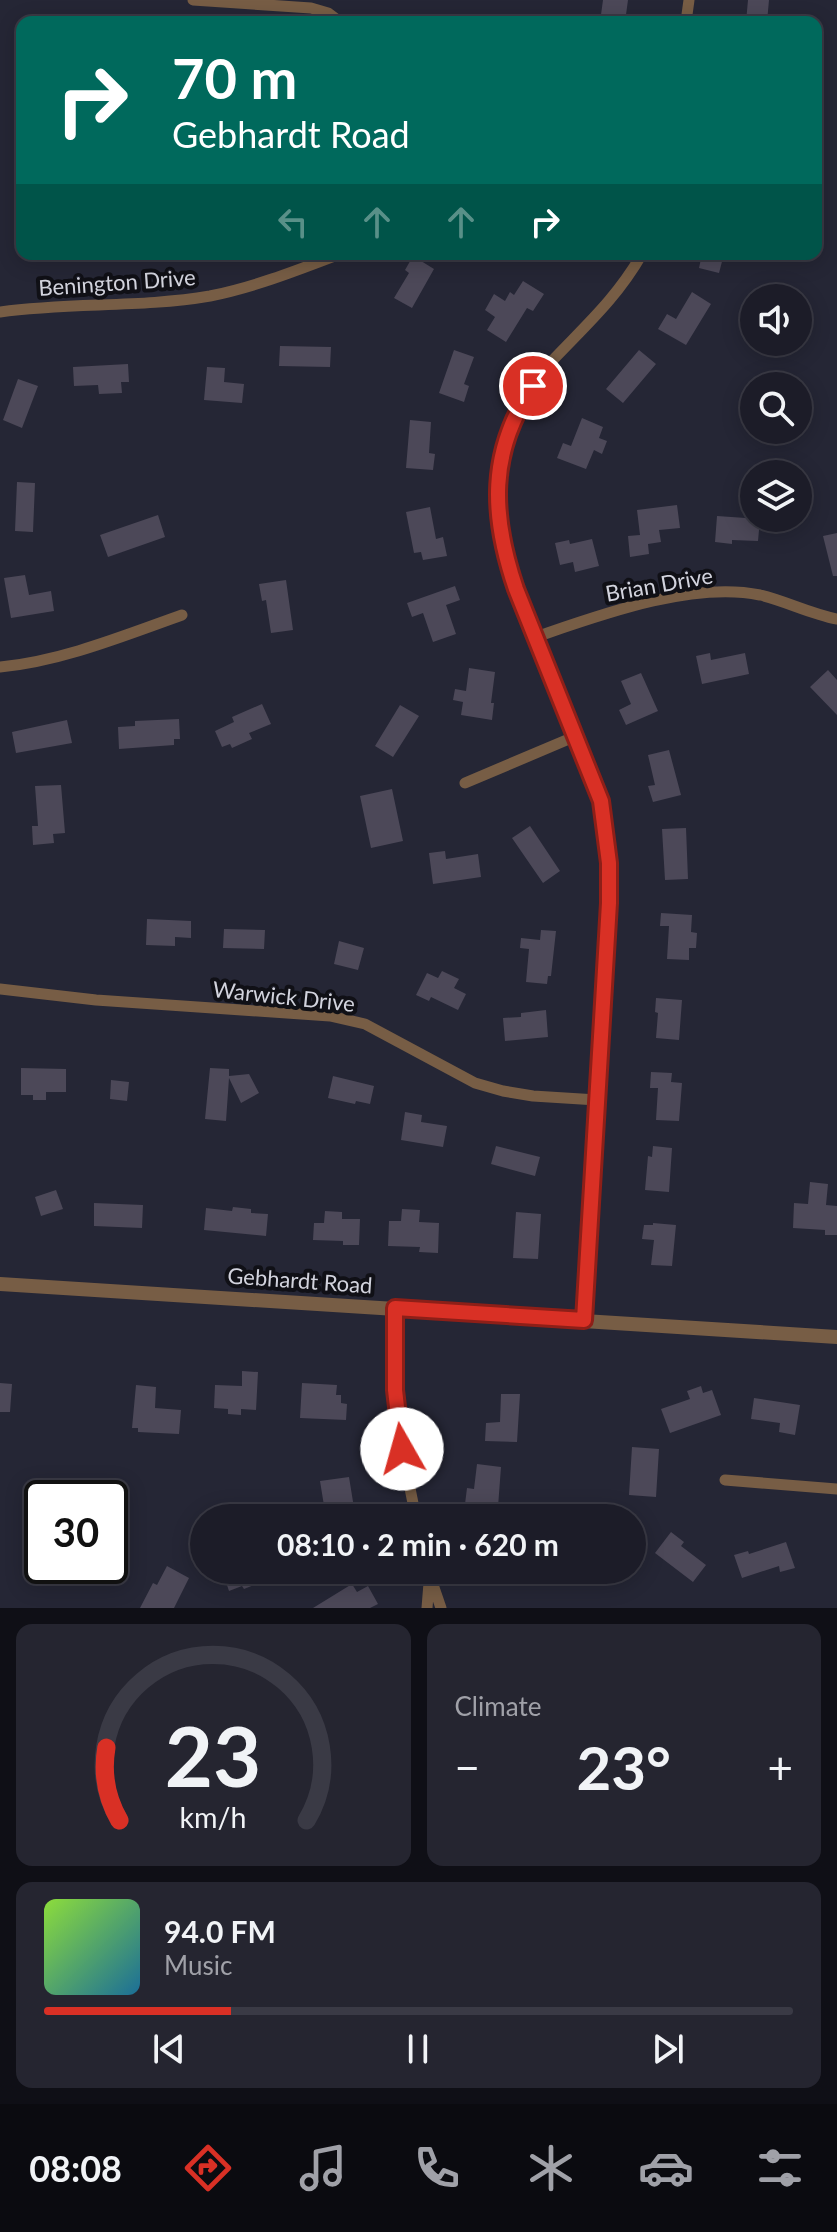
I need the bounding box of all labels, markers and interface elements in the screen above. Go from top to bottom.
text: 70 m [172,44,297,111]
icon: right [40,48,144,152]
text: Gebhardt Road [172,112,410,156]
icon: left [271,200,315,244]
icon: ahead [355,200,399,244]
icon: ahead [439,200,483,244]
icon: right [523,200,567,244]
street label: Benington Drive [37,263,197,301]
map controls [740,284,812,532]
button: sound [740,284,812,356]
pin [499,352,567,420]
icon: arrive [511,364,555,408]
button: search [740,372,812,444]
button: layers [740,460,812,532]
street label: Brian Drive [603,561,715,607]
street label: Warwick Drive [212,975,356,1017]
street label: Gebhardt Road [227,1261,373,1299]
position arrow [360,1407,444,1491]
speed limit sign: 30 [24,1480,128,1584]
text: 08:10 · 2 min · 620 m [277,1526,559,1562]
text: Climate [455,1690,541,1722]
text: 23 [165,1705,262,1805]
text: 23° [576,1731,671,1803]
text: − [455,1741,480,1793]
text: + [767,1741,793,1793]
text: km/h [180,1800,247,1834]
text: 94.0 FM [164,1913,276,1949]
text: Music [164,1949,232,1981]
icon: previous [147,2027,191,2071]
icon: pause [396,2027,440,2071]
icon: next [646,2027,690,2071]
icon: directions [180,2140,236,2196]
icon: music [295,2140,351,2196]
icon: phone [409,2140,465,2196]
icon: climate [523,2140,579,2196]
icon: car [638,2140,694,2196]
icon: filters [752,2140,808,2196]
text: 08:08 [29,2146,122,2190]

